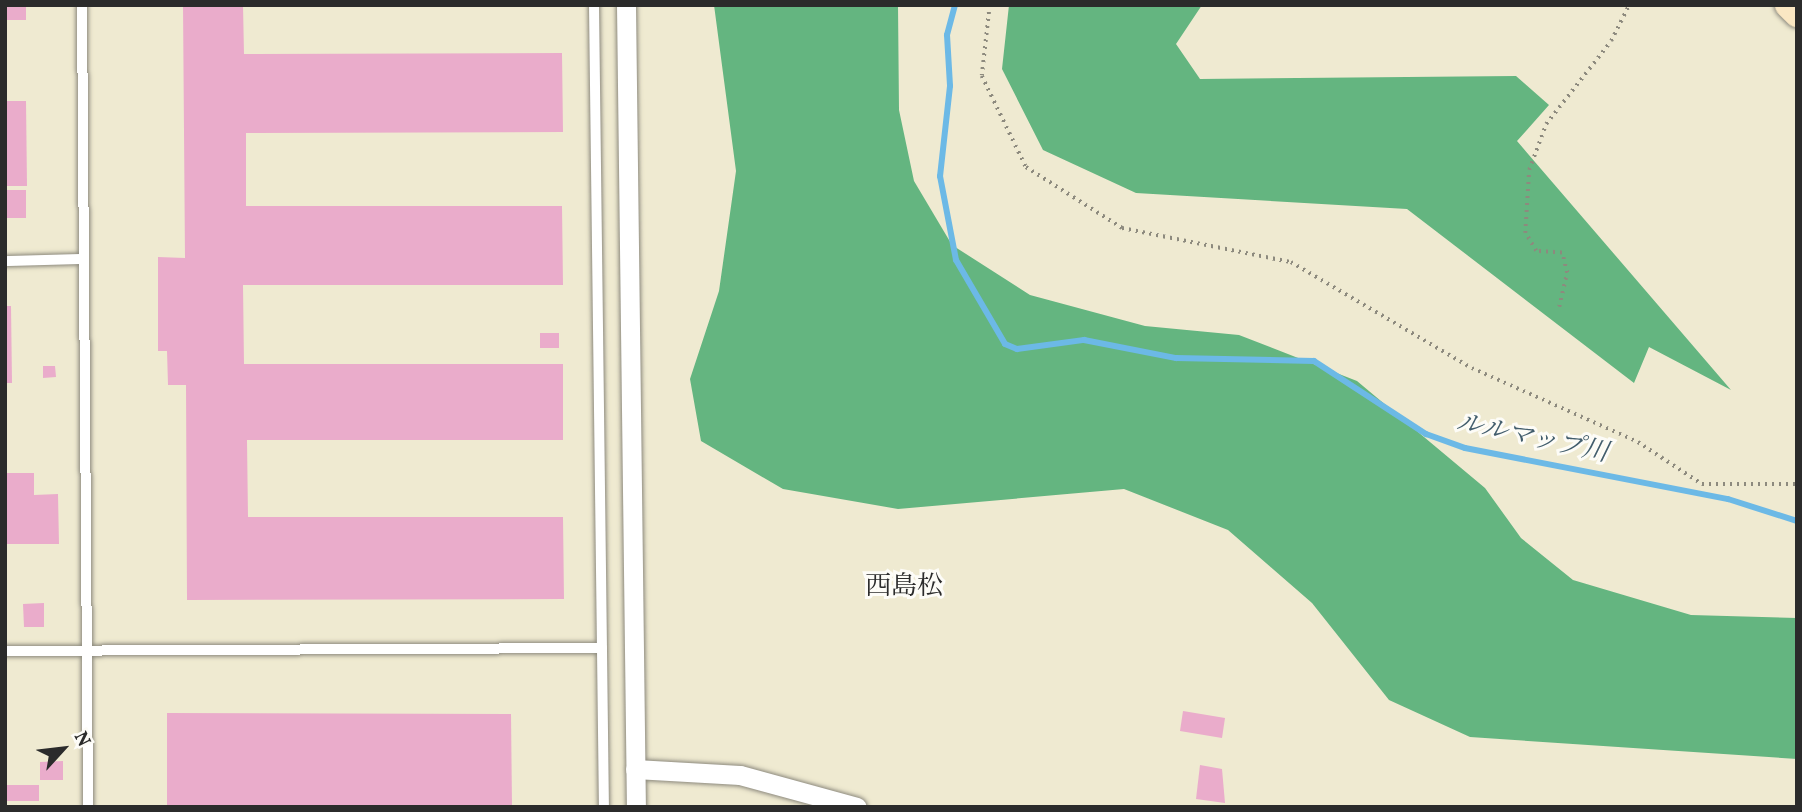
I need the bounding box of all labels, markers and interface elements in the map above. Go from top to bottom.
water label: ルルマップ川 [1452,408,1612,470]
district label: 西島松 [865,572,943,604]
north arrow [28,714,98,784]
text: N [67,727,96,752]

